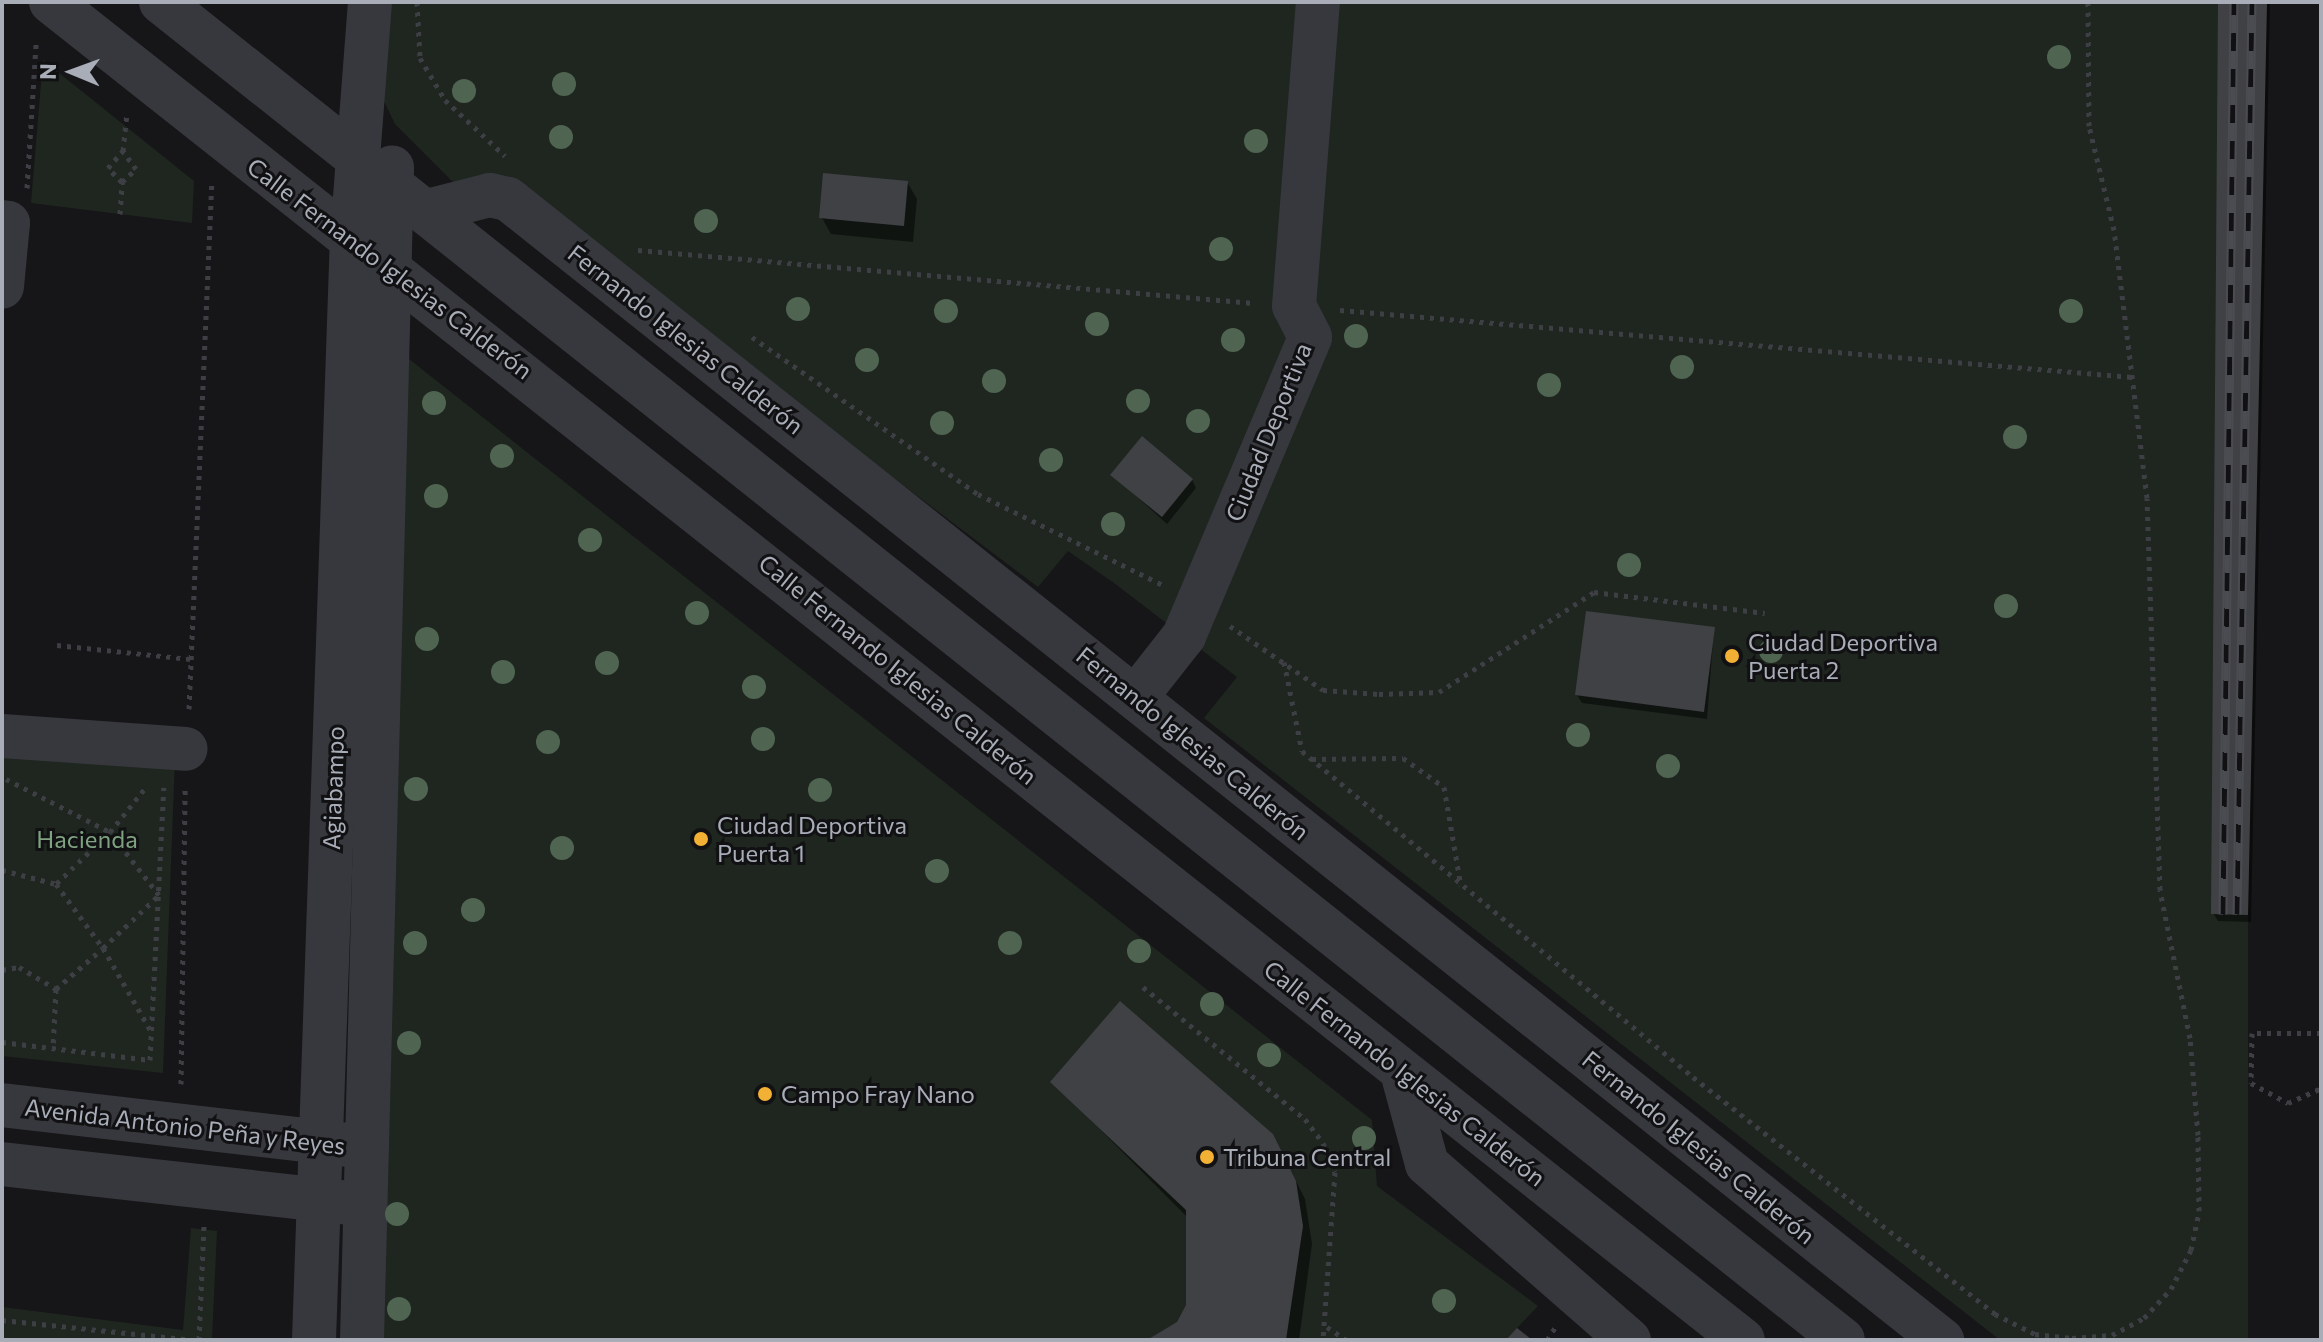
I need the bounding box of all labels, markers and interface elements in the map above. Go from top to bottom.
north arrow [32,32,112,112]
text: N [34,63,61,80]
street label: Calle Fernando Iglesias Calderón [242,151,538,385]
street label: Fernando Iglesias Calderón [563,238,809,440]
street label: Ciudad Deportiva [1219,339,1317,525]
street label: Calle Fernando Iglesias Calderón [753,548,1043,790]
place label: Ciudad Deportiva Puerta 2 [1748,628,1938,684]
street label: Fernando Iglesias Calderón [1071,640,1315,846]
marker: Ciudad Deportiva Puerta 2 [1723,647,1741,665]
street label: Agiabampo [316,726,350,850]
place label: Ciudad Deportiva Puerta 1 [717,811,907,867]
park label: Hacienda [36,825,138,853]
marker: Ciudad Deportiva Puerta 1 [692,830,710,848]
street label: Calle Fernando Iglesias Calderón [1259,954,1551,1192]
street label: Fernando Iglesias Calderón [1577,1044,1821,1250]
place label: Campo Fray Nano [781,1080,975,1108]
marker: Campo Fray Nano [756,1085,774,1103]
street label: Avenida Antonio Peña y Reyes [23,1092,347,1160]
place label: Tribuna Central [1223,1143,1391,1171]
marker: Tribuna Central [1198,1148,1216,1166]

